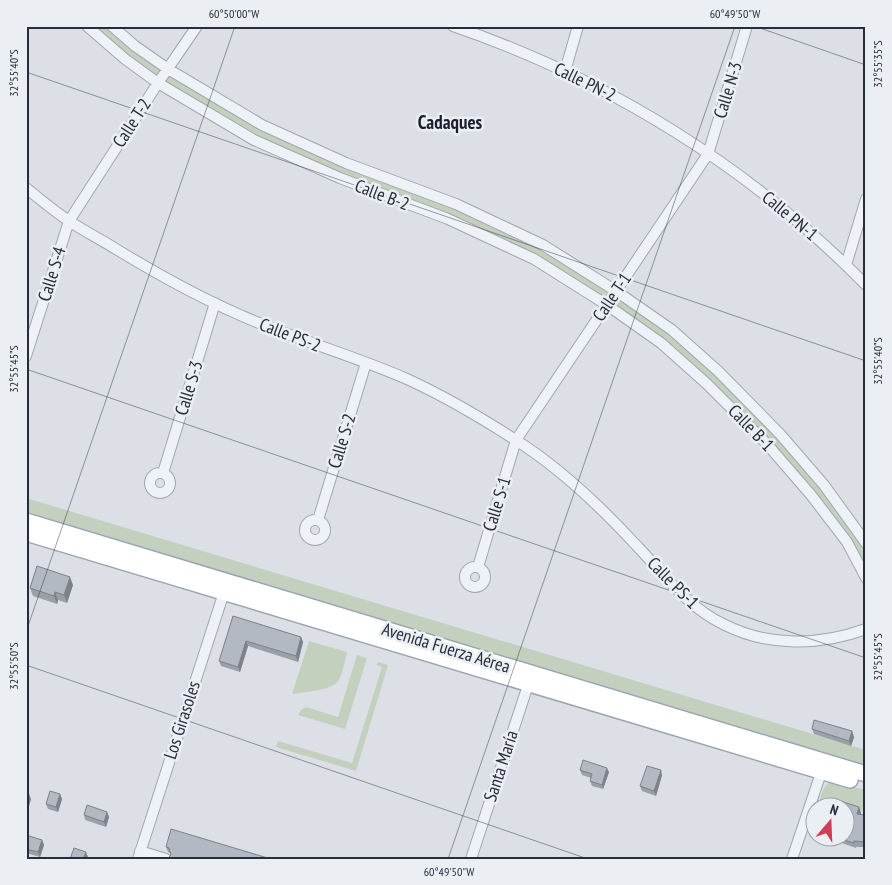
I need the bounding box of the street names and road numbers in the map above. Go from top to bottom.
street label: Calle PN-2 [551,57,620,106]
street label: Calle N-3 [708,59,747,121]
street label: Calle T-2 [107,94,156,152]
street label: Calle B-2 [352,174,413,215]
street label: Calle PN-1 [758,186,823,246]
street label: Calle S-4 [32,244,71,304]
street label: Calle T-1 [587,268,636,326]
street label: Calle PS-2 [256,312,324,357]
street label: Calle S-3 [169,358,208,418]
street label: Calle B-1 [723,399,779,456]
street label: Calle S-2 [322,411,361,471]
street label: Calle S-1 [477,474,516,534]
street label: Calle PS-1 [643,552,704,613]
street label: Avenida Fuerza Aérea [379,617,513,678]
street label: Los Girasoles [158,678,205,762]
street label: Santa María [478,727,523,804]

